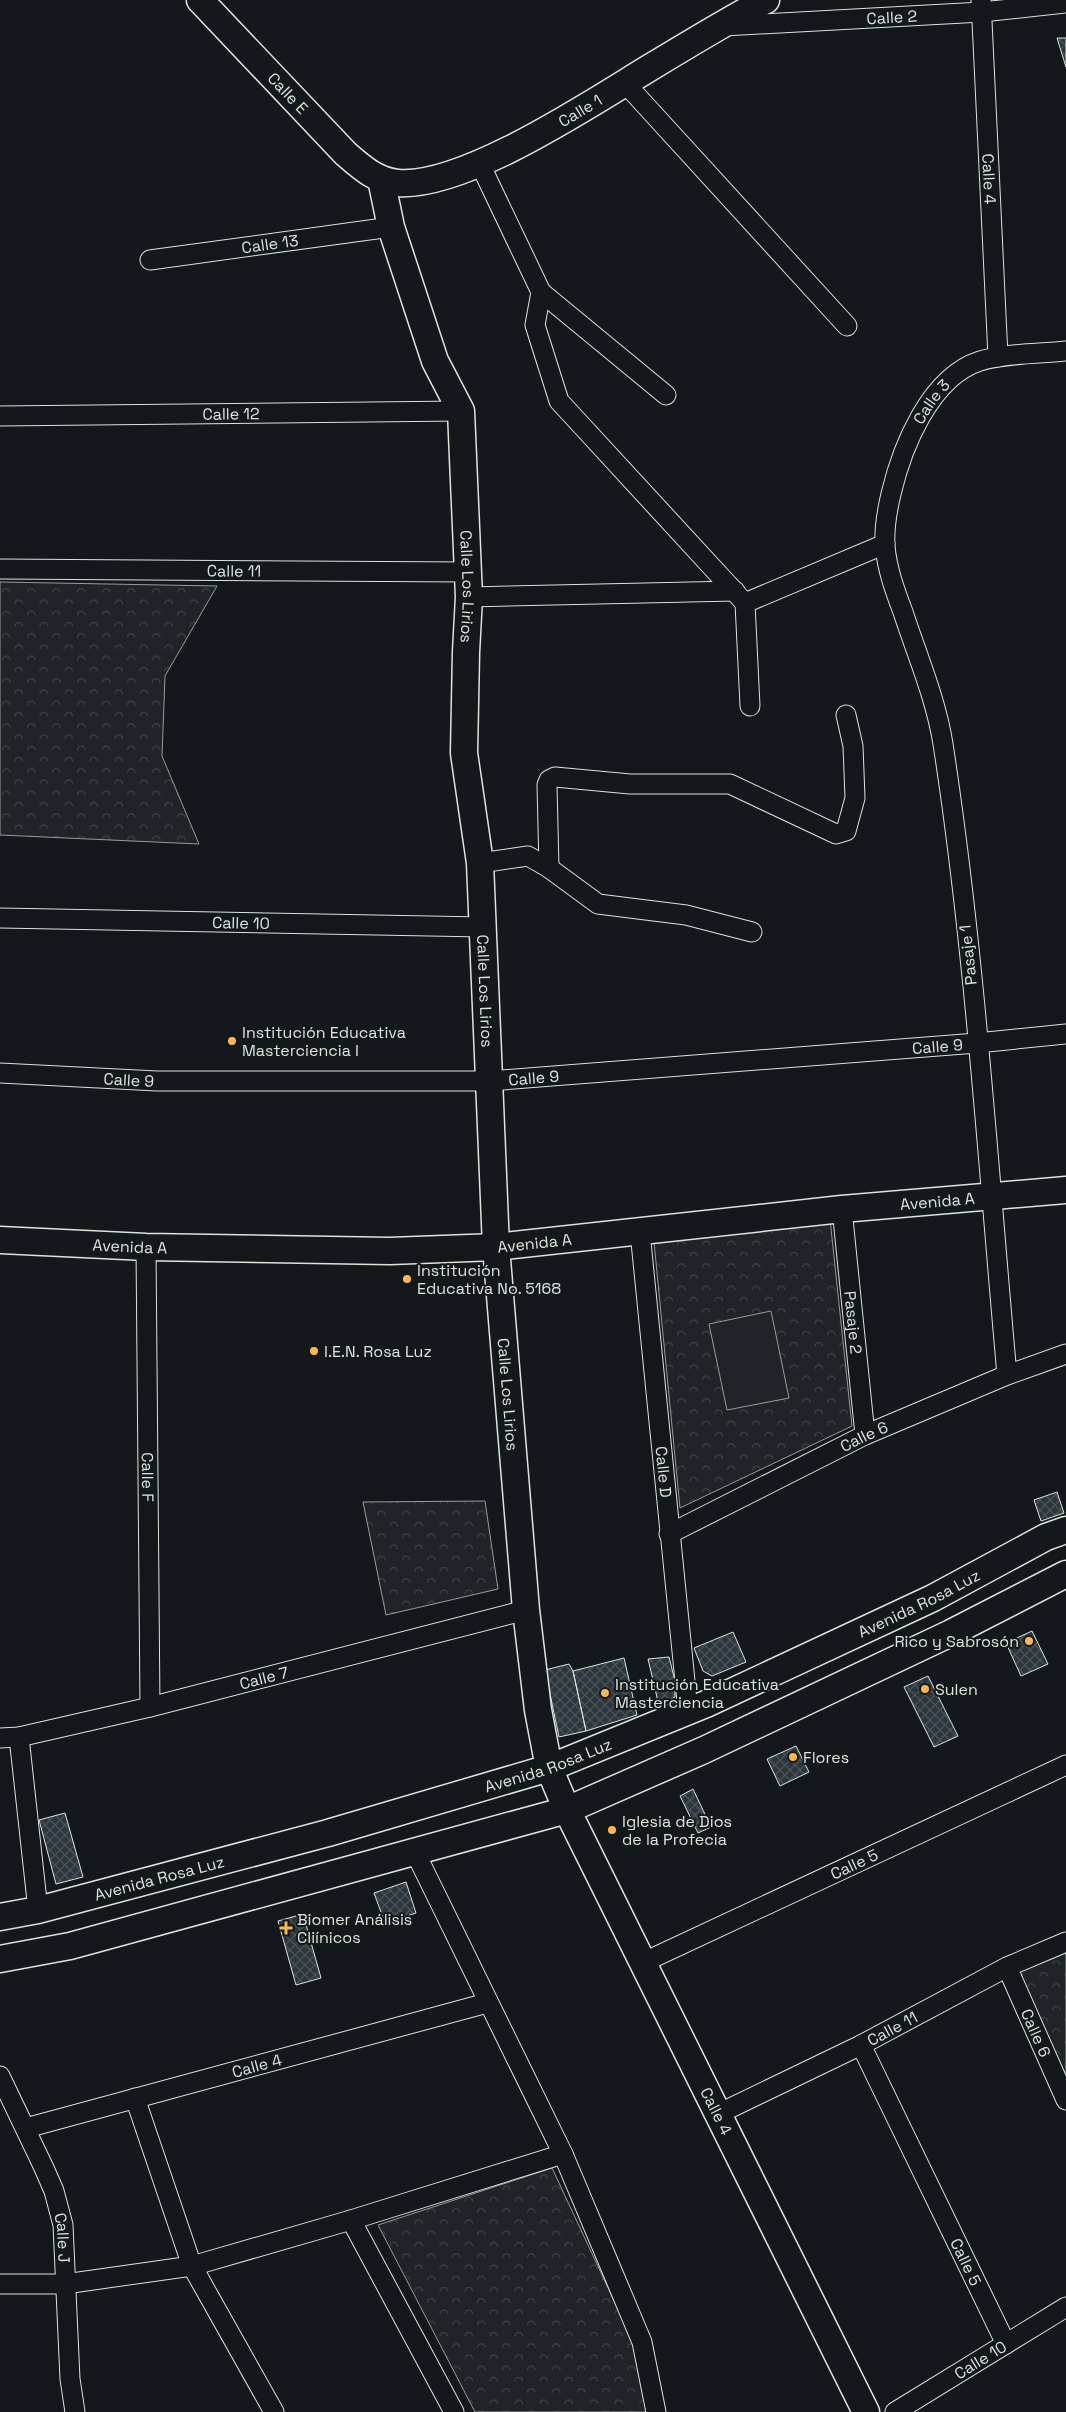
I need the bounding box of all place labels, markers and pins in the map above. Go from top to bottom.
place label: Institución Educativa Masterciencia I [242,1022,406,1061]
marker: Institución Educativa Masterciencia I [226,1035,238,1047]
place label: Institución Educativa No. 5168 [417,1260,561,1299]
marker: Institución Educativa No. 5168 [401,1273,413,1285]
place label: I.E.N. Rosa Luz [324,1341,432,1362]
marker: I.E.N. Rosa Luz [308,1345,320,1357]
place label: Rico y Sabrosón [894,1631,1019,1652]
marker: Rico y Sabrosón [1023,1635,1035,1647]
place label: Institución Educativa Masterciencia [615,1674,779,1713]
place label: Sulen [935,1679,978,1700]
marker: Sulen [919,1683,931,1695]
marker: Institución Educativa Masterciencia [599,1687,611,1699]
place label: Flores [803,1747,849,1768]
marker: Flores [787,1751,799,1763]
place label: Iglesia de Dios de la Profecia [622,1811,732,1850]
marker: Iglesia de Dios de la Profecia [606,1824,618,1836]
place label: Biomer Análisis Cliínicos [297,1909,412,1948]
marker: Biomer Análisis Cliínicos [279,1921,293,1935]

